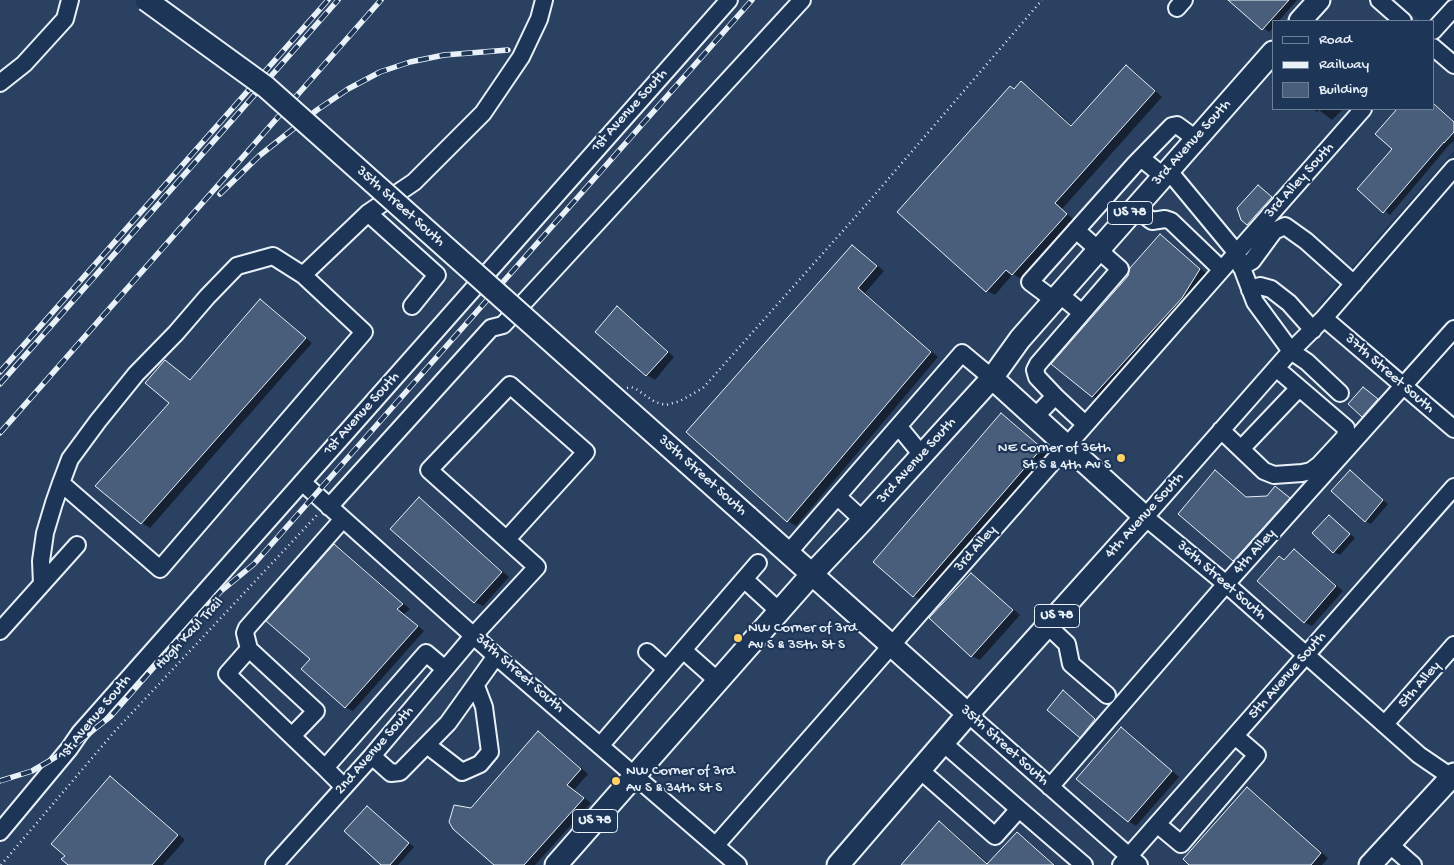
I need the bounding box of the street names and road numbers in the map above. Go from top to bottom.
street label: 1st Avenue South [588,66,672,156]
street label: 3rd Avenue South [1148,96,1236,190]
street label: 3rd Alley South [1261,139,1339,223]
street label: 35th Street South [352,163,448,251]
road number: US 78 [1108,202,1152,224]
street label: 37th Street South [1341,330,1437,418]
street label: 1st Avenue South [320,369,404,459]
street label: 3rd Avenue South [873,414,961,508]
street label: 35th Street South [654,432,750,520]
street label: 4th Avenue South [1102,469,1188,563]
street label: 3rd Alley [951,522,1001,576]
street label: 4th Alley [1230,525,1280,579]
street label: 36th Street South [1173,537,1269,625]
street label: Hugh Kaul Trail [152,594,228,674]
road number: US 78 [1034,604,1080,628]
street label: 5th Avenue South [1245,628,1331,724]
street label: 34th Street South [471,630,567,718]
street label: 5th Alley [1395,658,1445,712]
street label: 1st Avenue South [54,672,136,764]
street label: 35th Street South [956,702,1052,790]
street label: 2nd Avenue South [332,703,418,799]
road number: US 78 [572,809,618,832]

